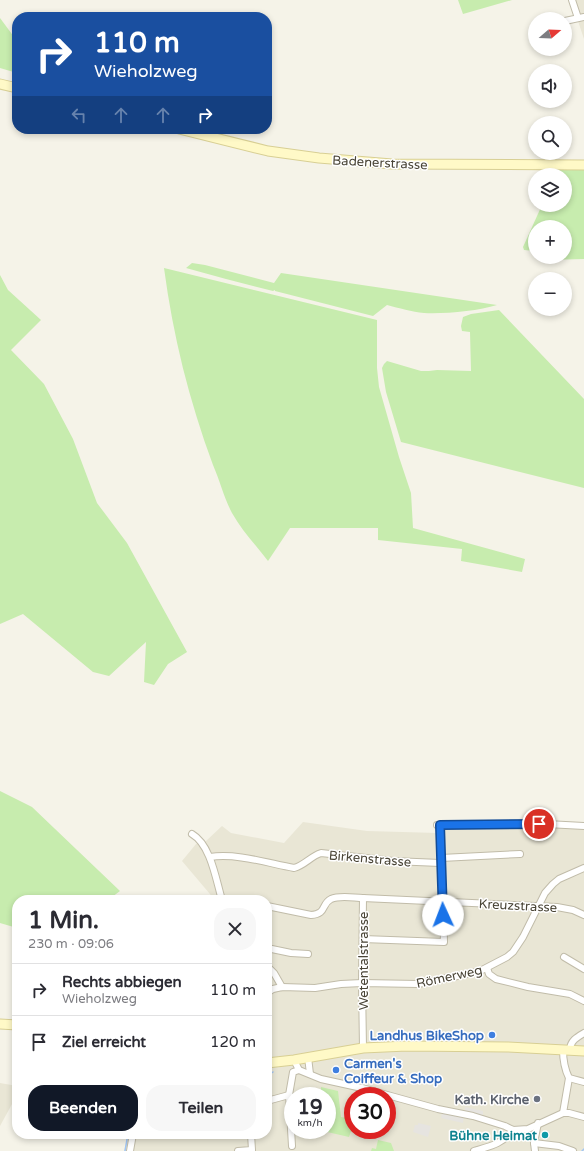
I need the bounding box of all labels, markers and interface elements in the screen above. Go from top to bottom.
north arrow [528,12,572,56]
map controls [528,12,572,316]
text: 110 m [94,26,180,60]
icon: right [28,28,80,80]
text: Wieholzweg [94,60,198,82]
button: sound [528,64,572,108]
icon: left [68,104,90,126]
icon: ahead [110,104,132,126]
icon: ahead [152,104,174,126]
icon: right [194,104,216,126]
button: search [528,116,572,160]
street label: Badenerstrasse [332,153,428,173]
button: layers [528,168,572,212]
button: + [528,220,572,264]
button: − [528,272,572,316]
pin [522,807,556,841]
icon: arrive [528,813,550,835]
street label: Birkenstrasse [328,847,412,871]
position arrow [422,894,464,936]
street label: Kreuzstrasse [478,896,558,916]
text: 1 Min. [28,906,99,935]
button: close [214,908,256,950]
street label: Wetentalstrasse [356,912,372,1010]
text: 230 m · 09:06 [28,936,114,952]
street label: Römerweg [415,962,484,992]
text: Rechts abbiegen [62,973,182,991]
icon: right [28,979,50,1001]
text: 110 m [210,981,256,999]
text: Wieholzweg [62,991,137,1007]
place label: Landhus BikeShop [369,1028,484,1044]
marker: Landhus BikeShop [487,1030,497,1040]
icon: arrive [28,1031,50,1053]
text: Ziel erreicht [62,1033,146,1051]
text: 120 m [210,1033,256,1051]
place label: Carmen's Coiffeur & Shop [344,1056,442,1087]
marker: Carmen's Coiffeur & Shop [331,1065,341,1075]
button: Beenden [28,1085,138,1131]
button: Teilen [146,1085,256,1131]
speed limit sign: 30 [344,1087,396,1139]
place label: Kath. Kirche [455,1092,530,1108]
marker: Kath. Kirche [532,1094,542,1104]
text: 19 [297,1096,323,1120]
text: km/h [297,1117,323,1129]
place label: Bühne Heimat [449,1128,537,1144]
marker: Bühne Heimat [540,1130,550,1140]

